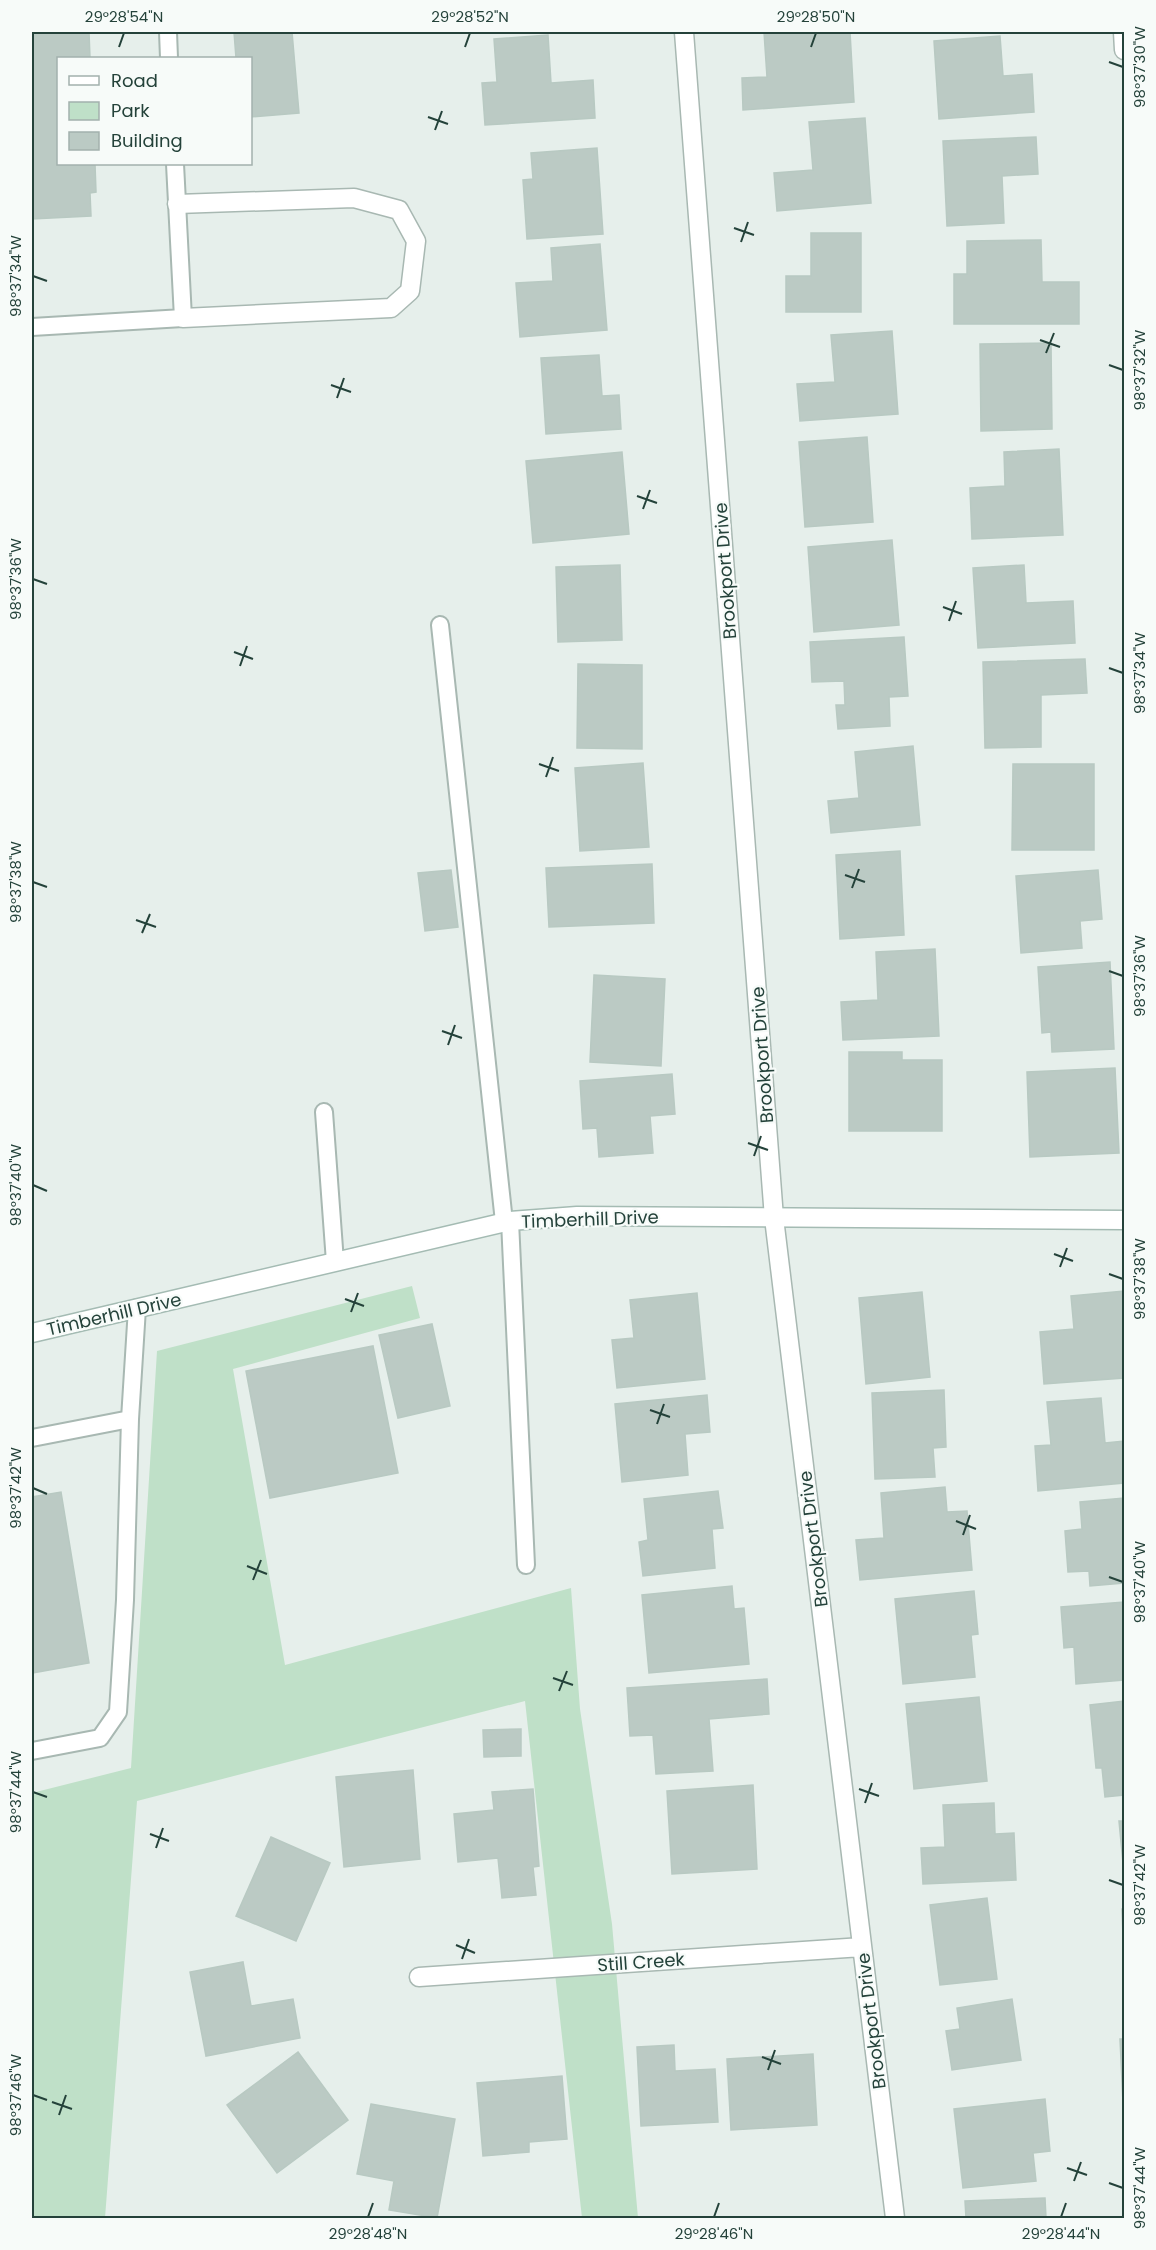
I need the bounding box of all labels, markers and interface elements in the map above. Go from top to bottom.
text: 29°28'54"N [85,6,163,27]
text: 29°28'52"N [431,6,509,27]
text: 29°28'50"N [777,6,855,27]
text: 98°37'30"W [1129,26,1150,108]
legend [57,57,252,165]
text: Road [111,68,158,93]
text: Park [111,98,150,123]
text: Building [111,128,183,153]
text: 98°37'34"W [5,235,26,317]
text: 98°37'32"W [1129,329,1150,410]
street label: Brookport Drive [708,502,742,640]
text: 98°37'36"W [5,538,26,620]
text: 98°37'34"W [1129,632,1150,714]
text: 98°37'38"W [5,841,26,923]
text: 98°37'36"W [1129,935,1150,1017]
street label: Brookport Drive [745,986,779,1124]
text: 98°37'40"W [5,1143,26,1226]
street label: Timberhill Drive [521,1204,659,1234]
text: 98°37'38"W [1129,1238,1150,1320]
street label: Timberhill Drive [44,1286,184,1342]
text: 98°37'42"W [5,1447,26,1529]
street label: Brookport Drive [792,1470,834,1608]
text: 98°37'40"W [1129,1540,1150,1623]
text: 98°37'44"W [5,1750,26,1833]
text: 98°37'42"W [1129,1844,1150,1926]
street label: Still Creek [597,1946,686,1978]
street label: Brookport Drive [850,1952,892,2090]
text: 98°37'46"W [5,2053,26,2136]
text: 98°37'44"W [1129,2146,1150,2229]
text: 29°28'48"N [329,2223,407,2244]
text: 29°28'46"N [675,2223,753,2244]
text: 29°28'44"N [1022,2223,1100,2244]

